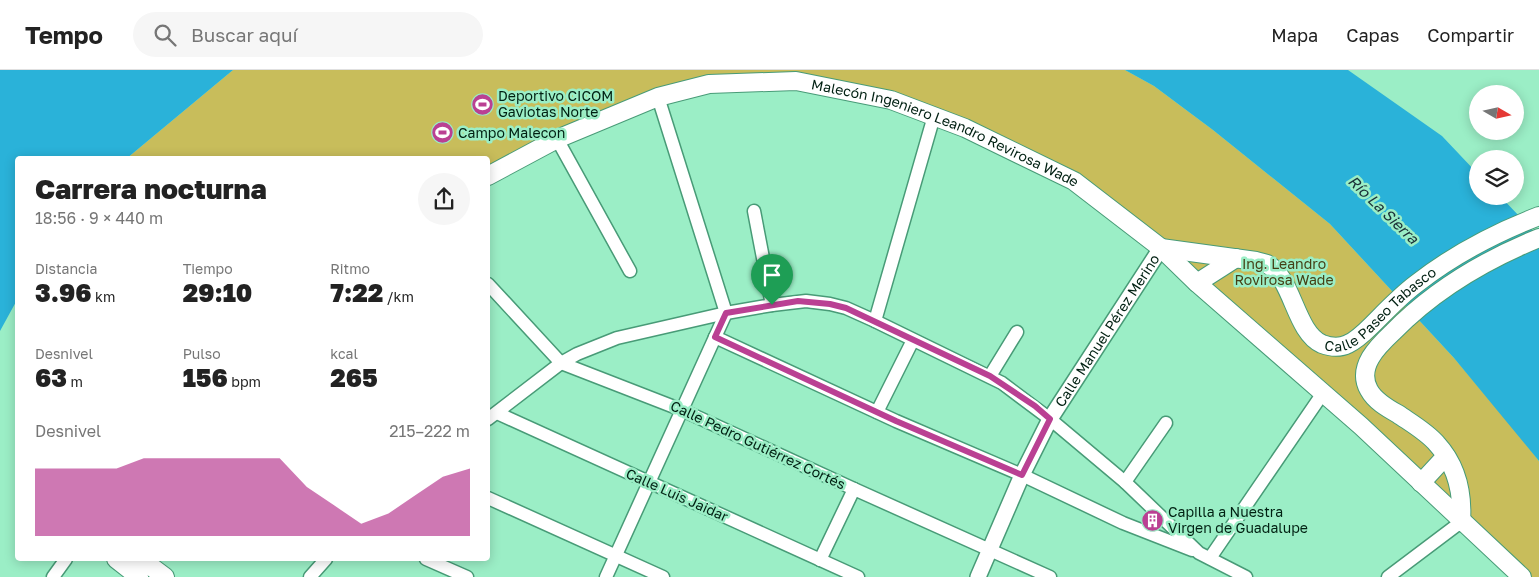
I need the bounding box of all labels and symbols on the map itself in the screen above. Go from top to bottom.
street label: Malecón Ingeniero Leandro Revirosa Wade [810,75,1083,190]
north arrow [1469,85,1524,140]
place label: Deportivo CICOM Gaviotas Norte [498,87,613,120]
sports icon: Deportivo CICOM Gaviotas Norte [470,92,494,116]
sports icon: Campo Malecon [430,121,454,145]
place label: Campo Malecon [458,124,565,141]
water label: Río La Sierra [1345,171,1423,247]
street label: Calle Manuel Pérez Merino [1051,251,1163,410]
pin [751,254,793,305]
park label: Ing. Leandro Rovirosa Wade [1234,255,1334,288]
street label: Calle Paseo Tabasco [1323,263,1439,355]
street label: Calle Pedro Gutiérrez Cortés [668,396,848,493]
street label: Calle Luis Jaidar [623,464,731,525]
place label: Capilla a Nuestra Virgen de Guadalupe [1168,503,1308,536]
building icon: Capilla a Nuestra Virgen de Guadalupe [1140,508,1164,532]

